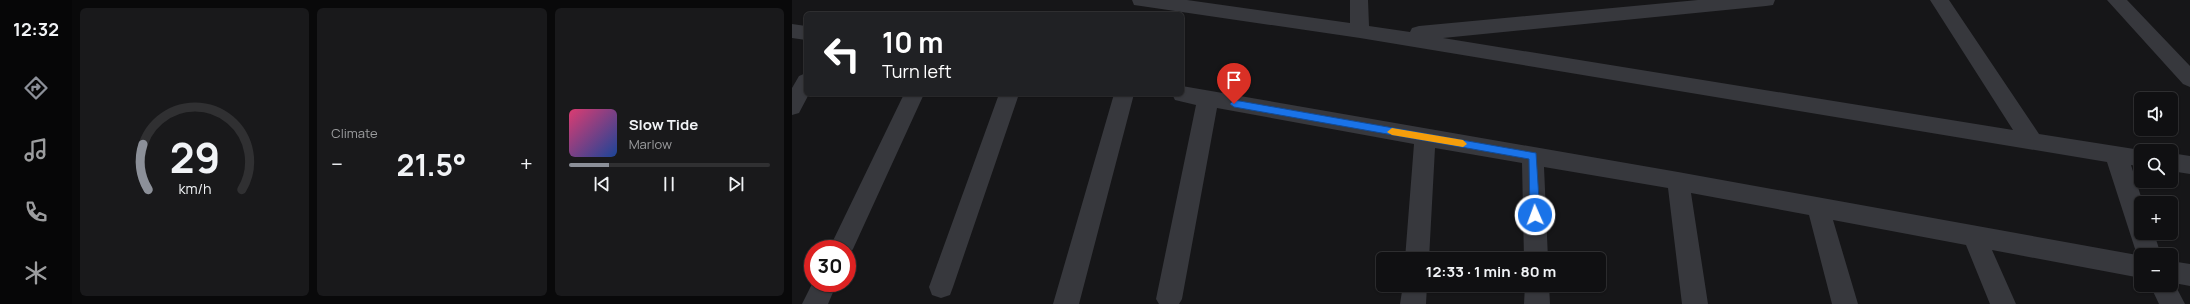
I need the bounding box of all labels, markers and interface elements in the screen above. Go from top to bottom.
text: 12:32 [13,17,59,41]
text: 10 m [882,23,943,61]
icon: left [816,28,868,80]
text: Turn left [882,59,952,83]
pin [1217,63,1251,104]
icon: arrive [1223,69,1245,91]
icon: directions [22,74,50,102]
map controls [2134,92,2178,292]
button: sound [2134,92,2178,136]
text: Slow Tide [629,114,698,135]
text: Climate [331,124,378,142]
text: 29 [169,129,220,185]
text: Marlow [629,135,672,153]
icon: music [22,136,50,164]
text: 21.5° [397,144,467,185]
button: search [2134,144,2178,188]
text: − [331,149,343,179]
text: + [520,149,533,179]
icon: previous [591,173,613,195]
icon: pause [658,173,680,195]
icon: next [725,173,747,195]
text: km/h [178,179,211,198]
position arrow [1514,194,1556,236]
button: + [2134,196,2178,240]
icon: phone [22,198,50,226]
speed limit sign: 30 [804,240,856,292]
button: − [2134,248,2178,292]
icon: climate [22,259,50,287]
text: 12:33 · 1 min · 80 m [1426,261,1556,282]

